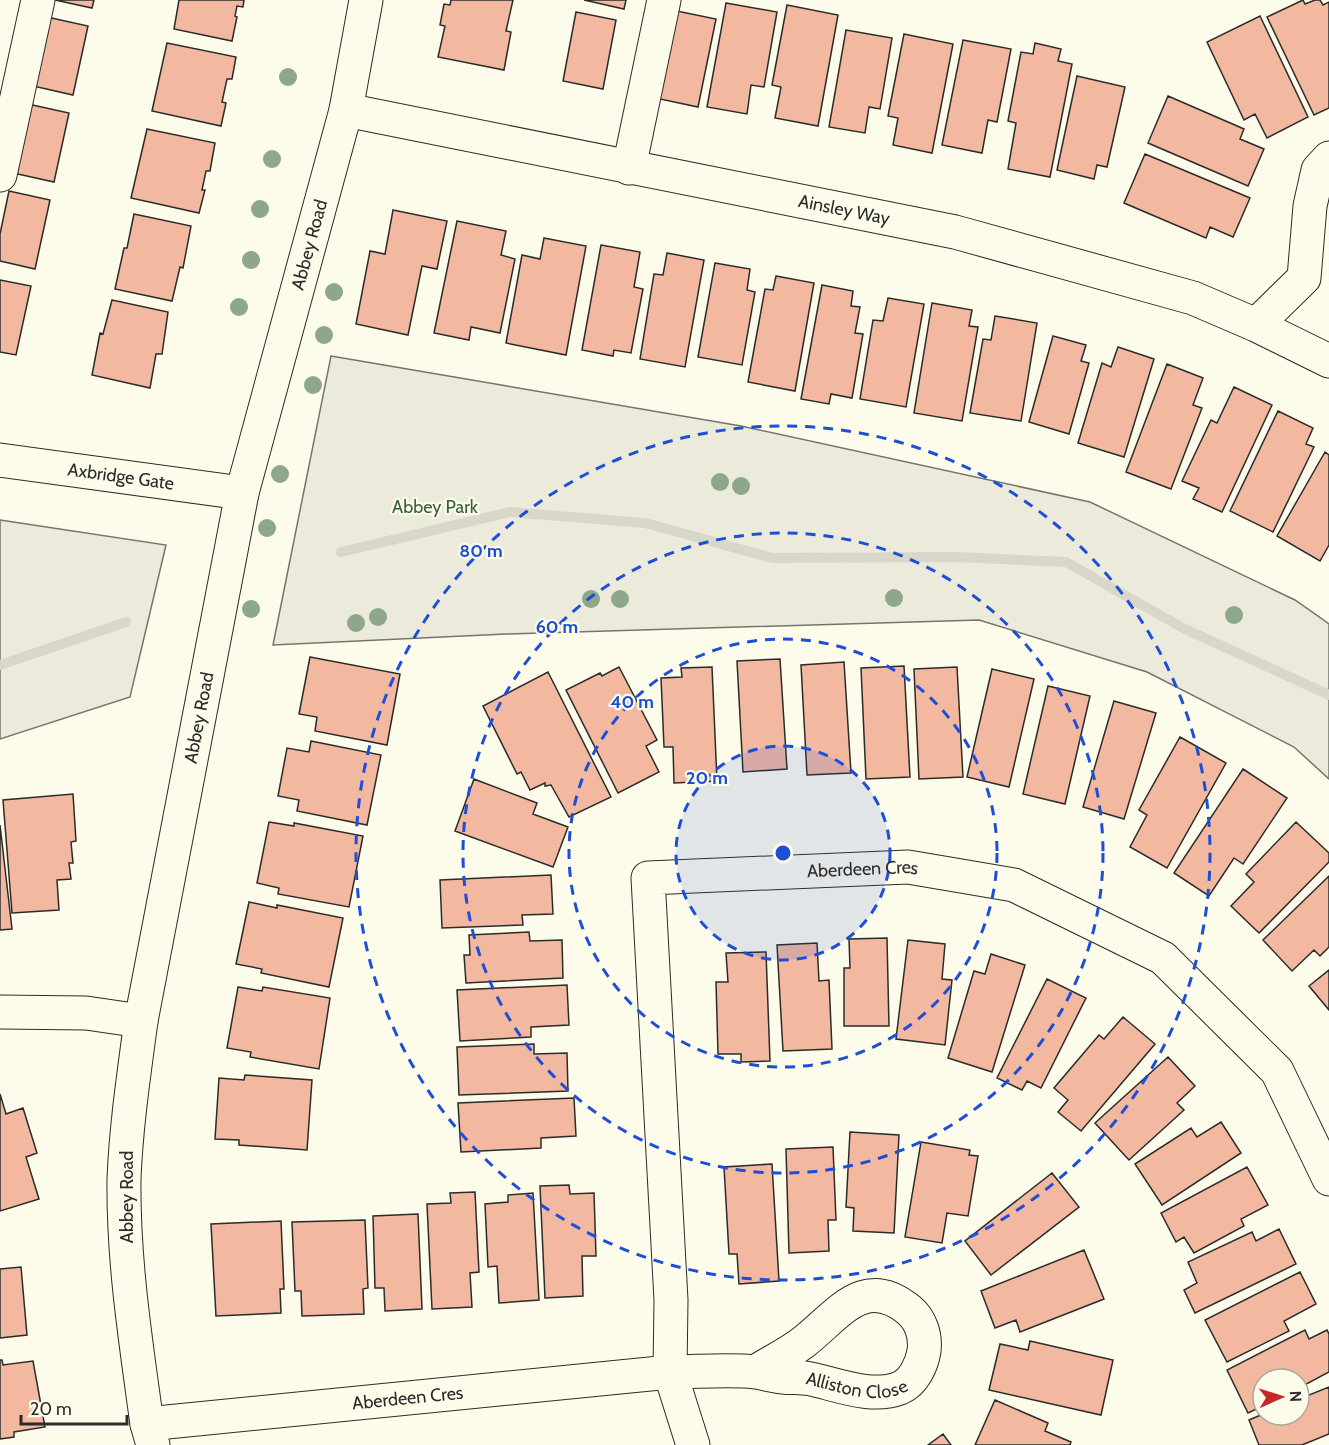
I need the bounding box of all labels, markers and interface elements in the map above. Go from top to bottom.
street label: Ainsley Way [797,190,892,230]
street label: Abbey Road [287,197,332,292]
street label: Axbridge Gate [66,458,175,495]
park label: Abbey Park [392,496,479,518]
text: 80 m [459,540,503,562]
text: 60 m [536,616,578,638]
street label: Abbey Road [180,670,219,765]
text: 40 m [610,691,654,713]
text: 20 m [686,767,728,789]
centre of rings [773,843,793,863]
street label: Aberdeen Cres [806,856,920,882]
street label: Abbey Road [116,1151,138,1243]
street label: Alliston Close [804,1367,912,1403]
north arrow [1251,1367,1311,1427]
street label: Aberdeen Cres [351,1382,464,1415]
scale bar [21,1388,128,1426]
text: N [1286,1390,1305,1402]
text: 20 m [30,1398,72,1420]

